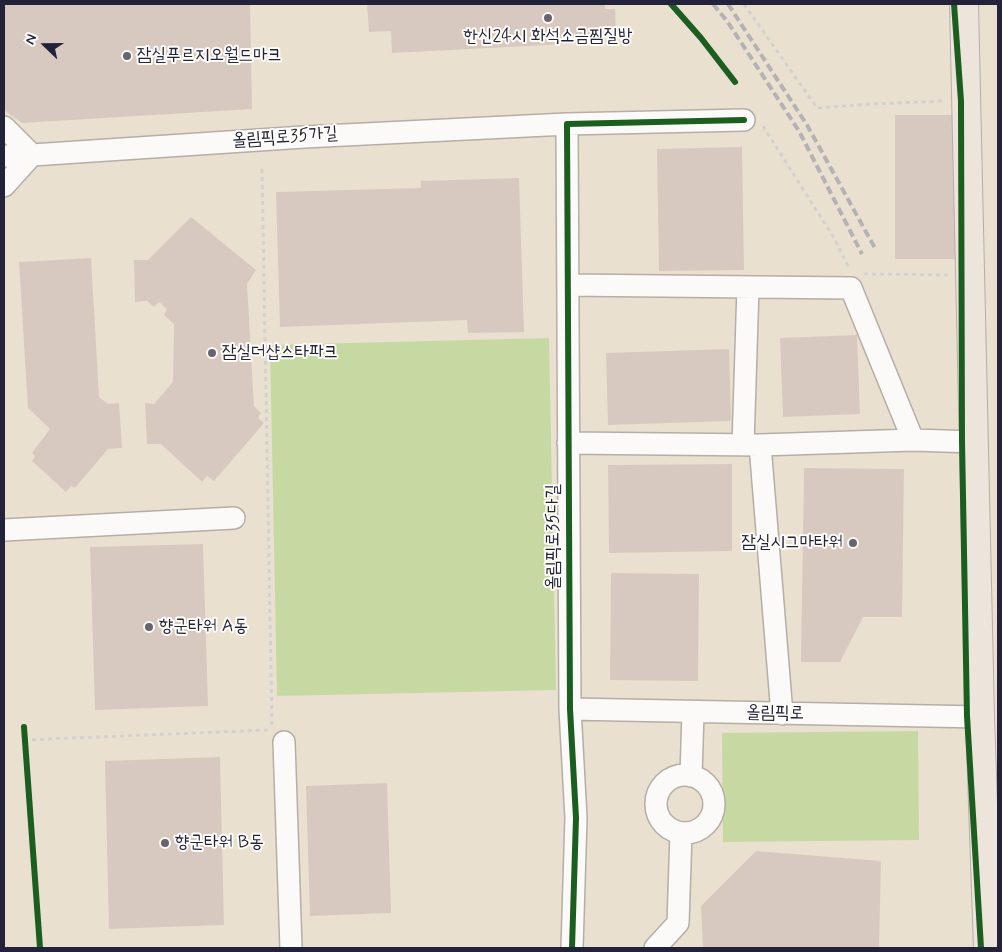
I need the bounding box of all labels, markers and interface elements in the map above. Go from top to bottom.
marker: 한신24시 화석소금찜질방 [542,12,554,24]
north arrow [20,20,70,70]
place label: 한신24시 화석소금찜질방 [464,26,632,48]
text: N [21,32,41,47]
place label: 잠실푸르지오월드마크 [137,45,282,67]
marker: 잠실푸르지오월드마크 [121,50,133,62]
street label: 올림픽로35가길 [231,124,339,152]
place label: 잠실더샵스타파크 [222,342,338,364]
marker: 잠실더샵스타파크 [206,347,218,359]
street label: 올림픽로35다길 [543,484,565,590]
place label: 잠실시그마타워 [742,532,843,554]
marker: 잠실시그마타워 [847,537,859,549]
place label: 향군타워 A동 [159,616,248,638]
marker: 향군타워 A동 [143,621,155,633]
street label: 올림픽로 [746,703,804,725]
place label: 향군타워 B동 [175,832,264,854]
marker: 향군타워 B동 [159,837,171,849]

